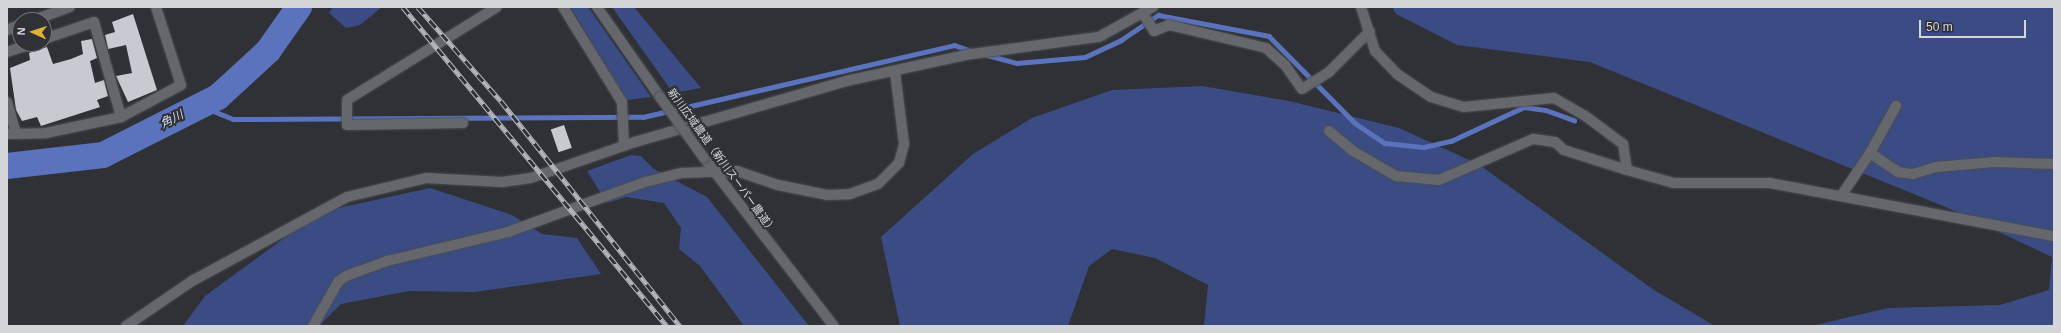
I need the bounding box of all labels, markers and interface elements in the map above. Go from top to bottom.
north arrow [12,12,52,52]
scale bar [1921,12,2028,38]
text: 50 m [1926,20,1953,34]
text: N [15,27,27,36]
street label: 新川広域農道（新川スーパー農道） [665,86,779,236]
water label: 角川 [158,108,186,132]

